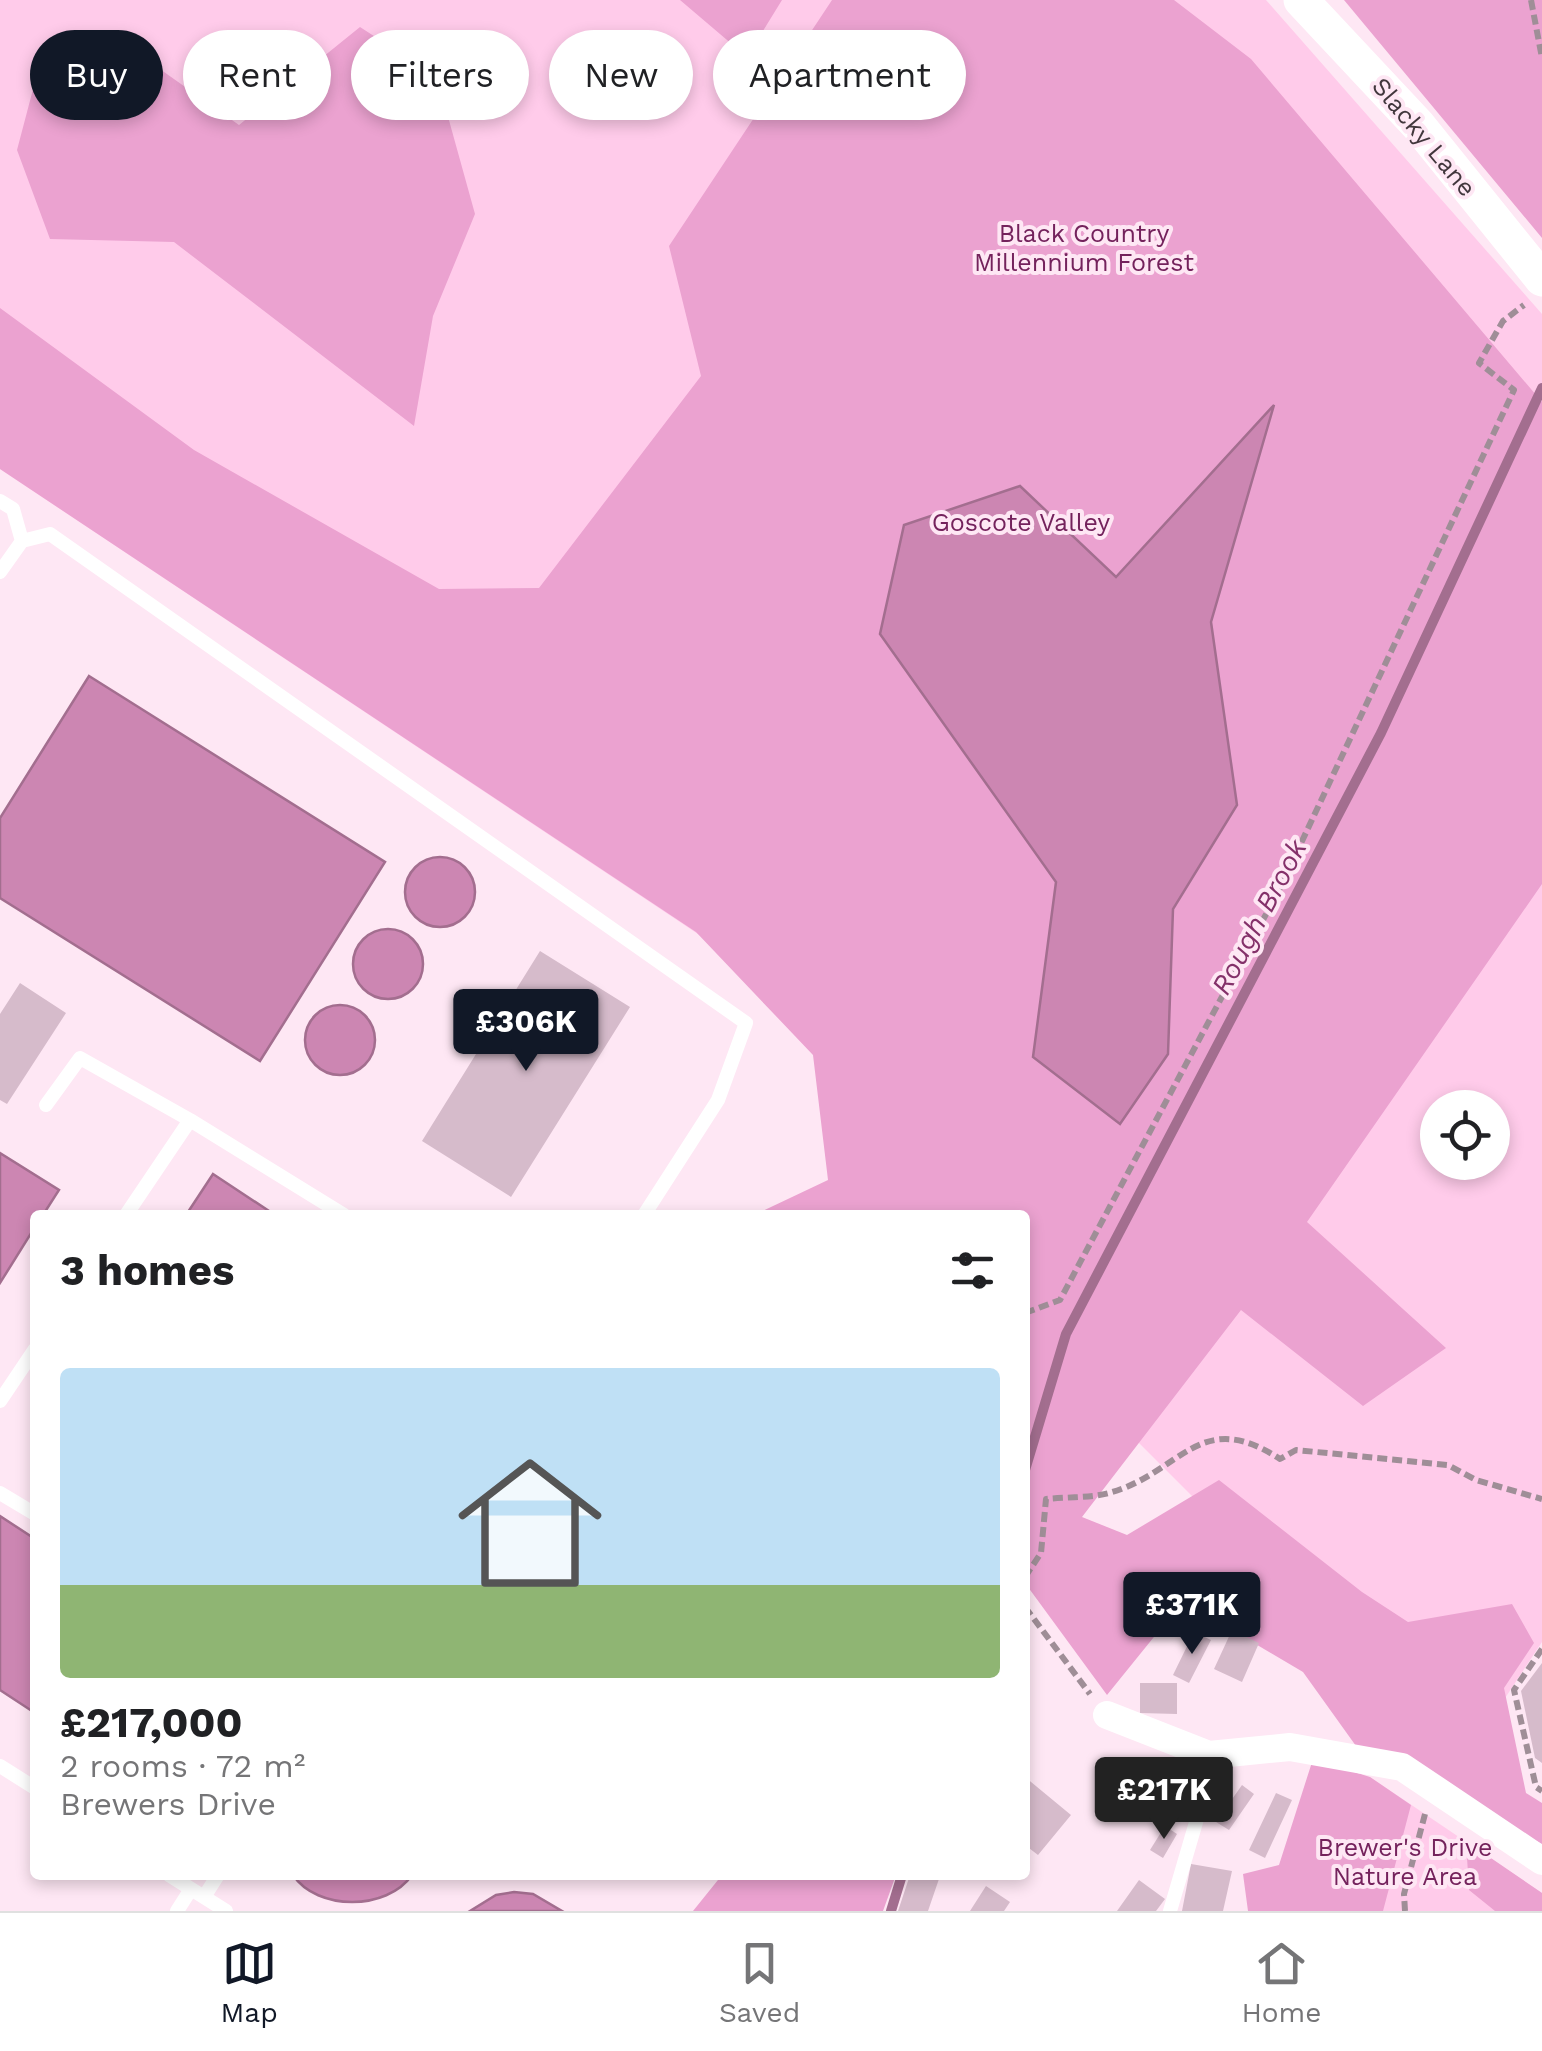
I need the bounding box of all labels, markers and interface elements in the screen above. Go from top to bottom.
chip: Buy [30,30,163,120]
chip: Rent [183,30,331,120]
chip: Filters [351,30,529,120]
chip: New [549,30,693,120]
chip: Apartment [713,30,966,120]
street label: Slacky Lane [1366,72,1482,202]
park label: Black Country Millennium Forest [974,219,1194,277]
park label: Goscote Valley [932,508,1110,537]
water label: Rough Brook [1204,833,1314,1000]
pin: £306K [456,989,596,1074]
text: £306K [475,1002,577,1040]
map controls [1420,1090,1510,1180]
button: locate [1420,1090,1510,1180]
icon: filters [945,1243,1000,1298]
text: 3 homes [60,1246,234,1295]
icon: home [440,1433,620,1613]
pin: £371K [1122,1572,1262,1657]
text: £371K [1145,1585,1239,1623]
text: £217,000 [60,1698,243,1747]
text: 2 rooms · 72 m² [60,1747,305,1785]
pin: £217K [1094,1757,1234,1842]
text: £217K [1117,1770,1211,1808]
text: Brewers Drive [60,1785,276,1823]
park label: Brewer's Drive Nature Area [1318,1833,1492,1891]
tab: Map [221,1936,278,2029]
tab: Saved [719,1936,800,2029]
tab: Home [1241,1936,1321,2029]

